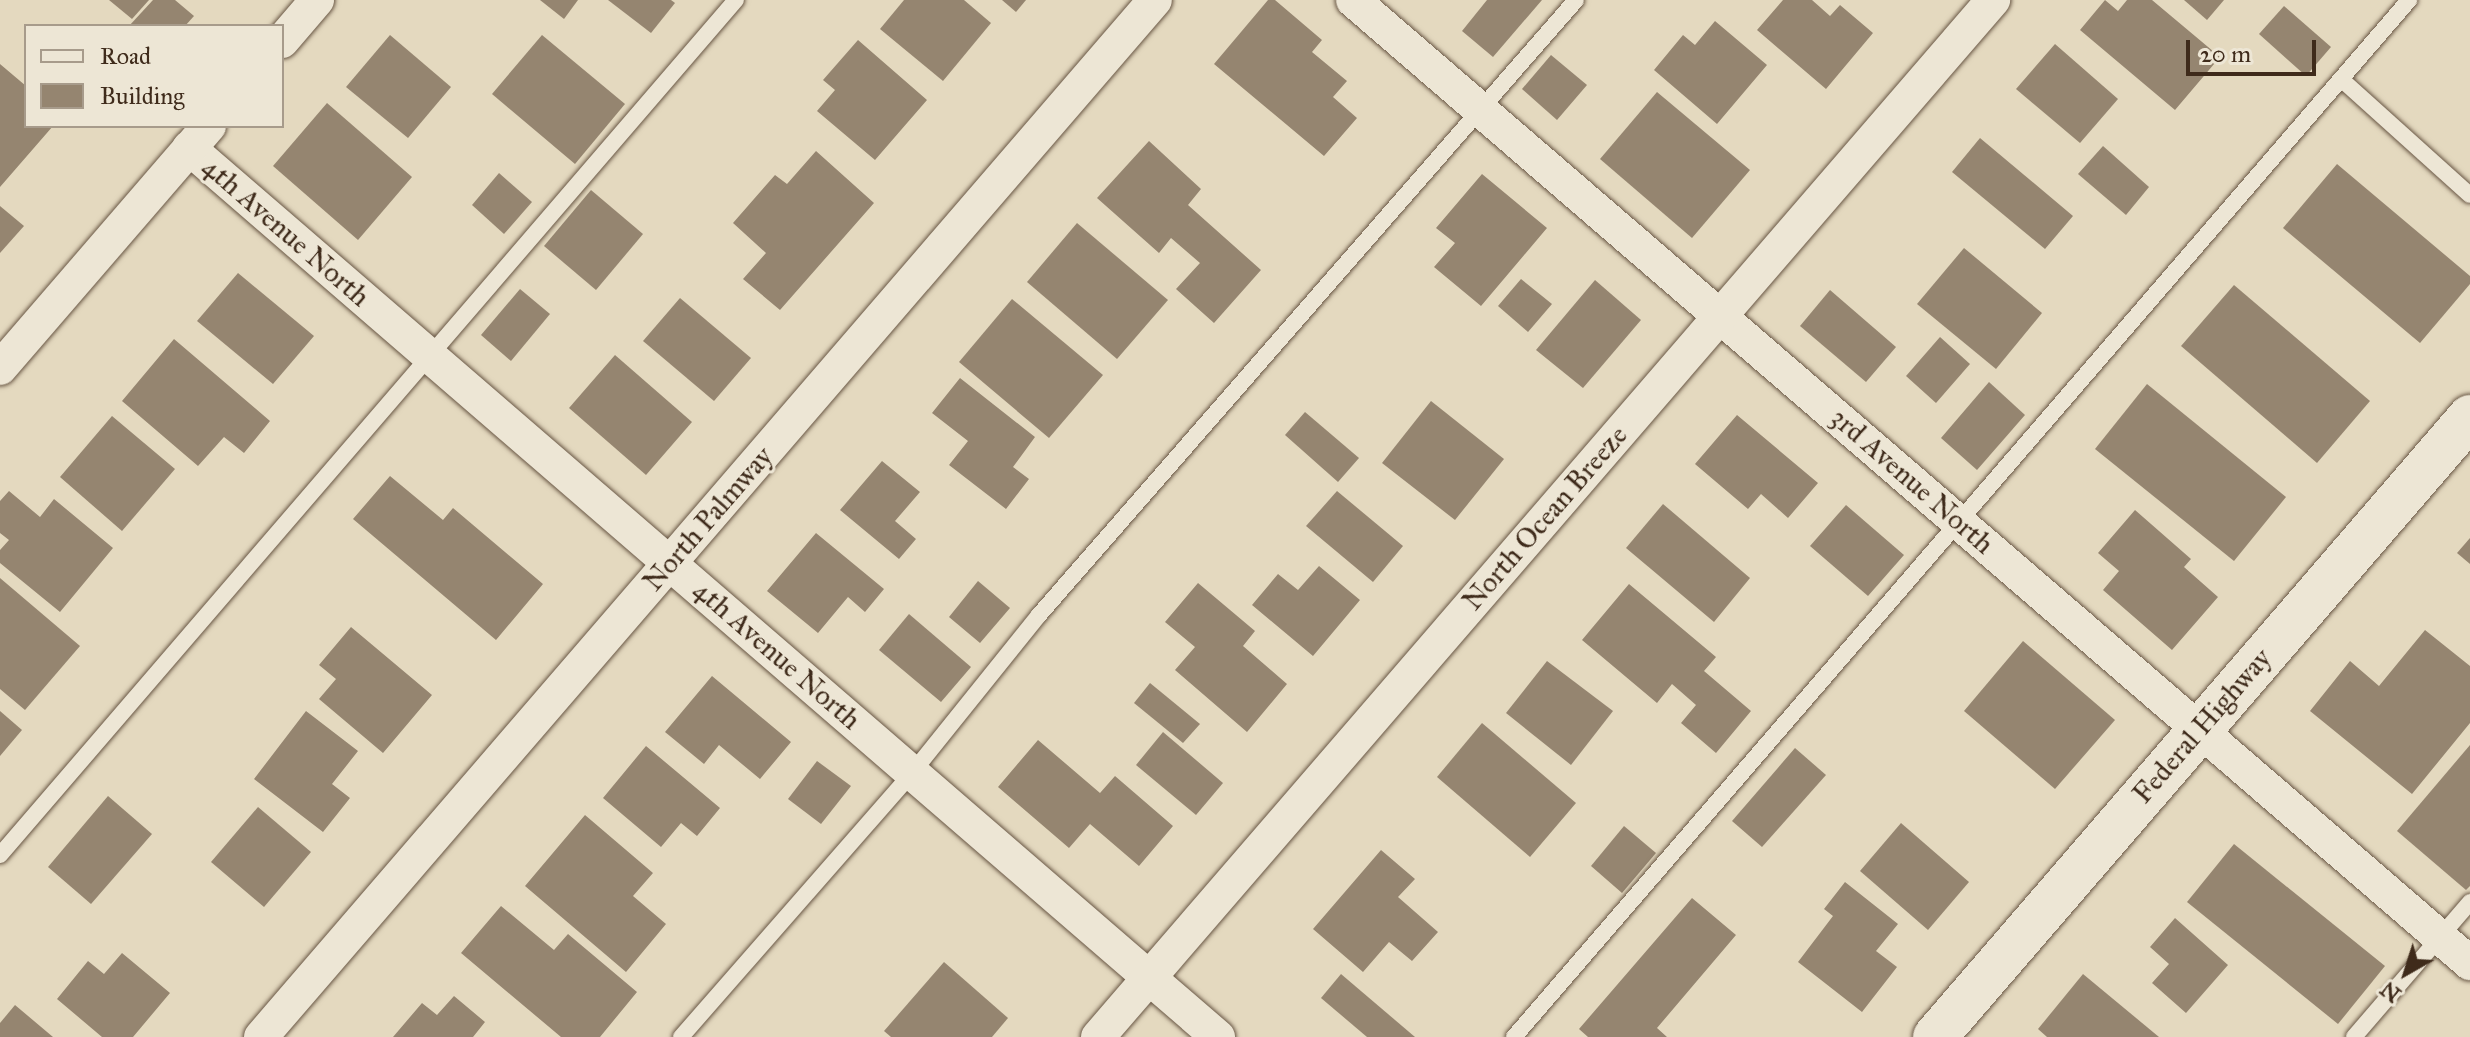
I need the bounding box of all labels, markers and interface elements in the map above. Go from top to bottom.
legend [24,24,284,128]
scale bar [2190,24,2320,74]
text: 20 m [2200,39,2251,69]
text: Road [100,41,151,71]
text: Building [100,81,185,111]
street label: 4th Avenue North [195,150,377,314]
street label: 3rd Avenue North [1824,401,2000,561]
street label: North Ocean Breeze [1456,419,1634,617]
street label: North Palmway [636,440,780,598]
street label: 4th Avenue North [686,573,868,737]
street label: Federal Highway [2126,642,2278,810]
north arrow [2366,933,2446,1013]
text: N [2375,976,2406,1008]

